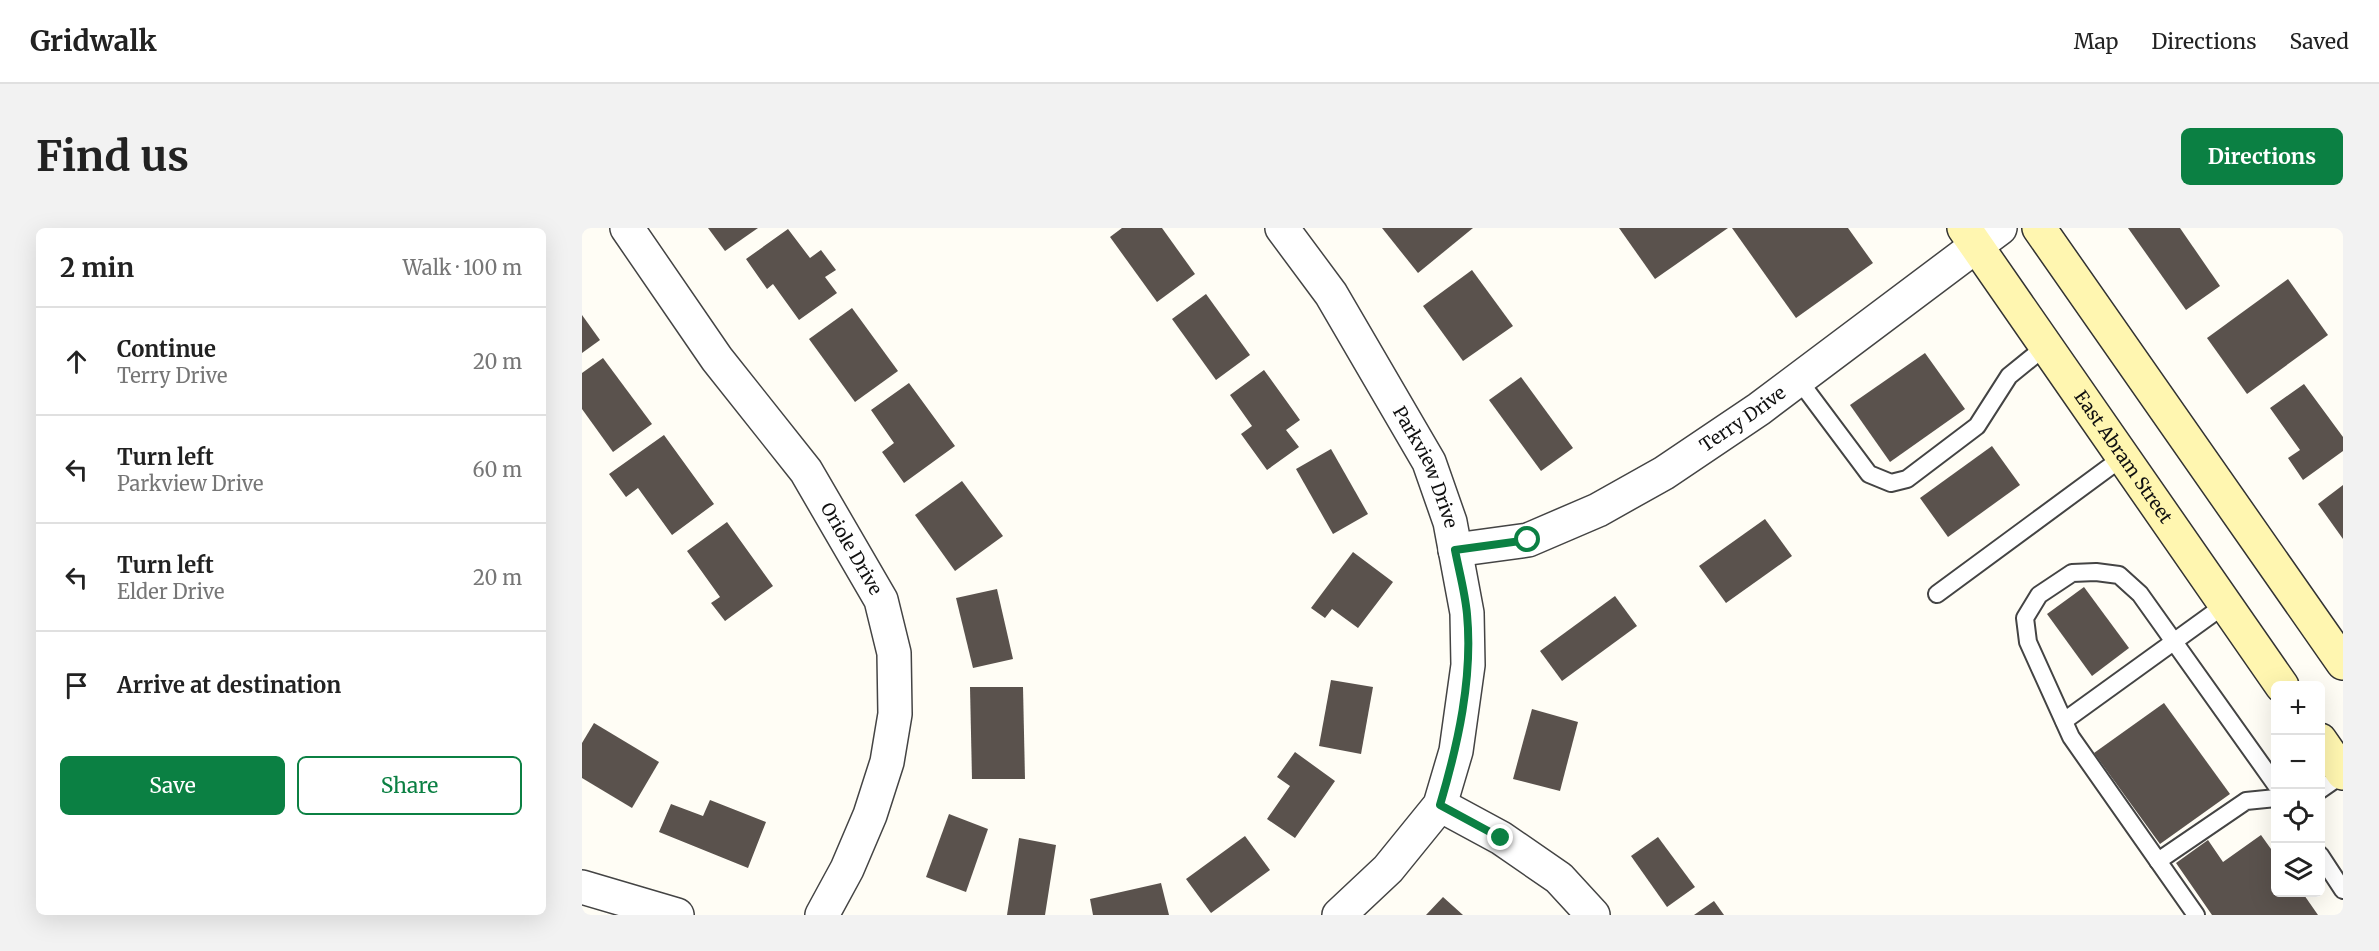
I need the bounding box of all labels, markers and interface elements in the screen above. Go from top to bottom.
text: Gridwalk [30,23,157,59]
text: Map [2074,28,2118,55]
text: Directions [2151,28,2256,55]
text: Saved [2289,28,2349,55]
button: Directions [2181,128,2343,185]
text: Find us [36,130,189,182]
text: 2 min [60,251,134,284]
text: Walk · 100 m [403,255,522,280]
text: Continue [117,335,216,363]
icon: ahead [60,345,93,378]
text: 20 m [473,349,522,374]
text: Terry Drive [117,363,227,388]
street label: Terry Drive [1695,381,1790,457]
street label: East Abram Street [2069,386,2178,528]
street label: Parkview Drive [1388,402,1463,530]
text: Turn left [117,443,214,471]
icon: left [60,453,93,486]
text: 60 m [472,457,522,482]
text: Parkview Drive [117,471,264,496]
street label: Oriole Drive [816,498,888,599]
route start [1514,526,1540,552]
text: Turn left [117,551,214,579]
icon: left [60,561,93,594]
text: 20 m [473,565,522,590]
text: Elder Drive [117,579,224,604]
icon: arrive [60,669,93,702]
text: Arrive at destination [117,671,341,699]
map controls [2271,681,2325,897]
button: + [2271,681,2325,735]
button: − [2271,735,2325,789]
button: Save [60,756,285,815]
button: Share [297,756,522,815]
button: locate [2271,789,2325,843]
route end [1487,824,1513,850]
button: layers [2271,843,2325,897]

